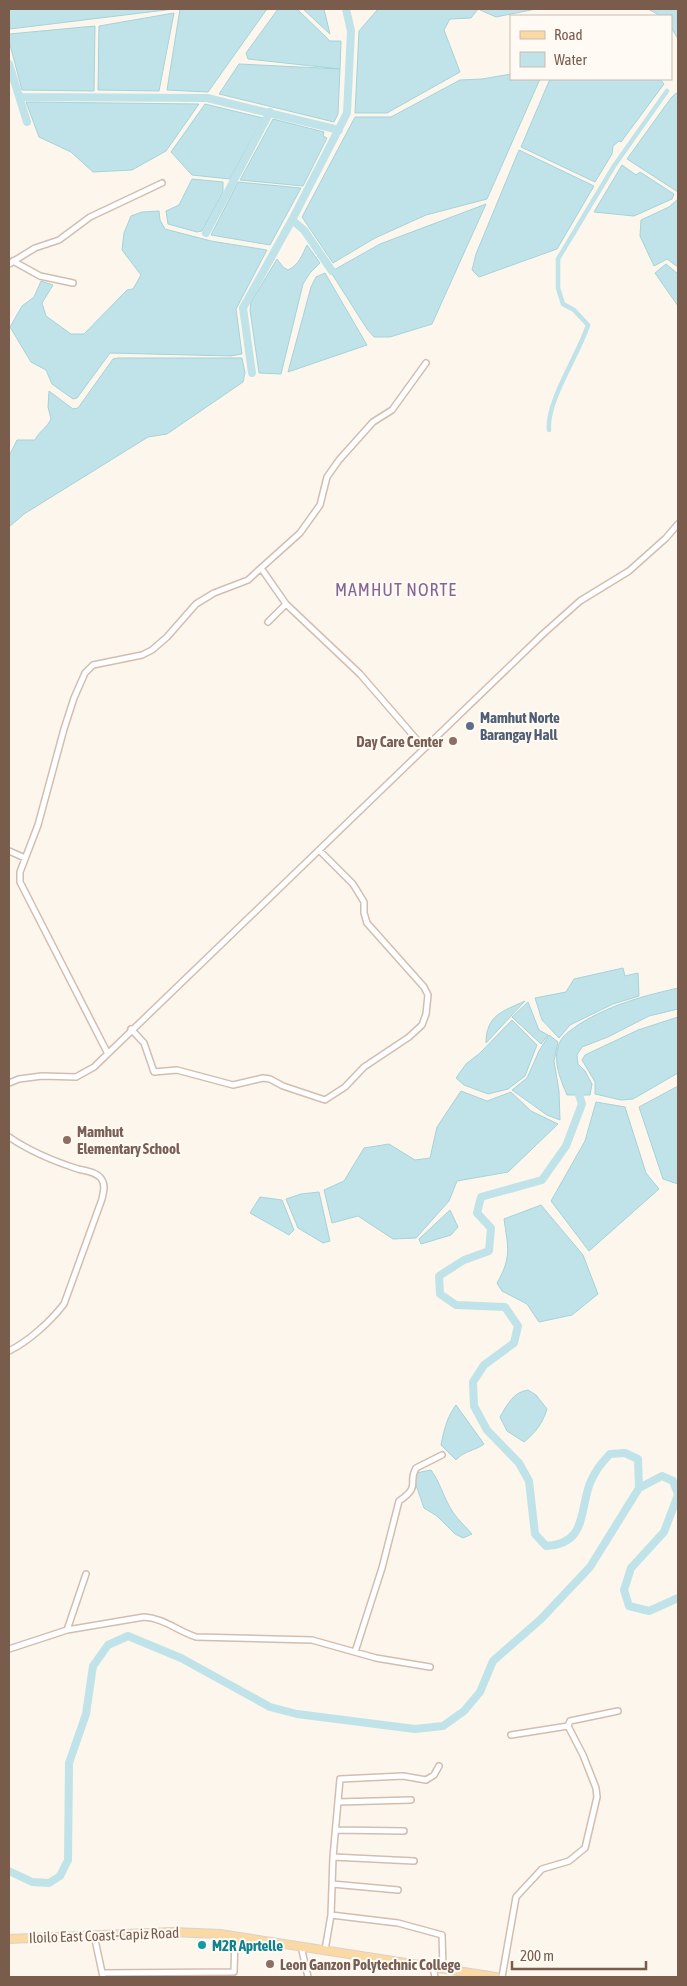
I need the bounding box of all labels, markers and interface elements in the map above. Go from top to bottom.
legend [510,15,672,80]
text: Road [554,26,583,43]
text: Water [554,51,587,68]
district label: MAMHUT NORTE [335,579,457,600]
place label: Mamhut Norte Barangay Hall [480,709,560,743]
marker: Mamhut Norte Barangay Hall [464,720,476,732]
place label: Day Care Center [356,733,444,750]
marker: Day Care Center [447,735,459,747]
place label: Mamhut Elementary School [77,1123,181,1157]
marker: Mamhut Elementary School [61,1134,73,1146]
street label: Iloilo East Coast-Capiz Road [28,1924,180,1946]
place label: M2R Aprtelle [212,1937,283,1954]
scale bar [512,1938,646,1970]
marker: M2R Aprtelle [196,1939,208,1951]
text: 200 m [520,1947,554,1964]
place label: Leon Ganzon Polytechnic College [280,1956,461,1973]
marker: Leon Ganzon Polytechnic College [264,1958,276,1970]

